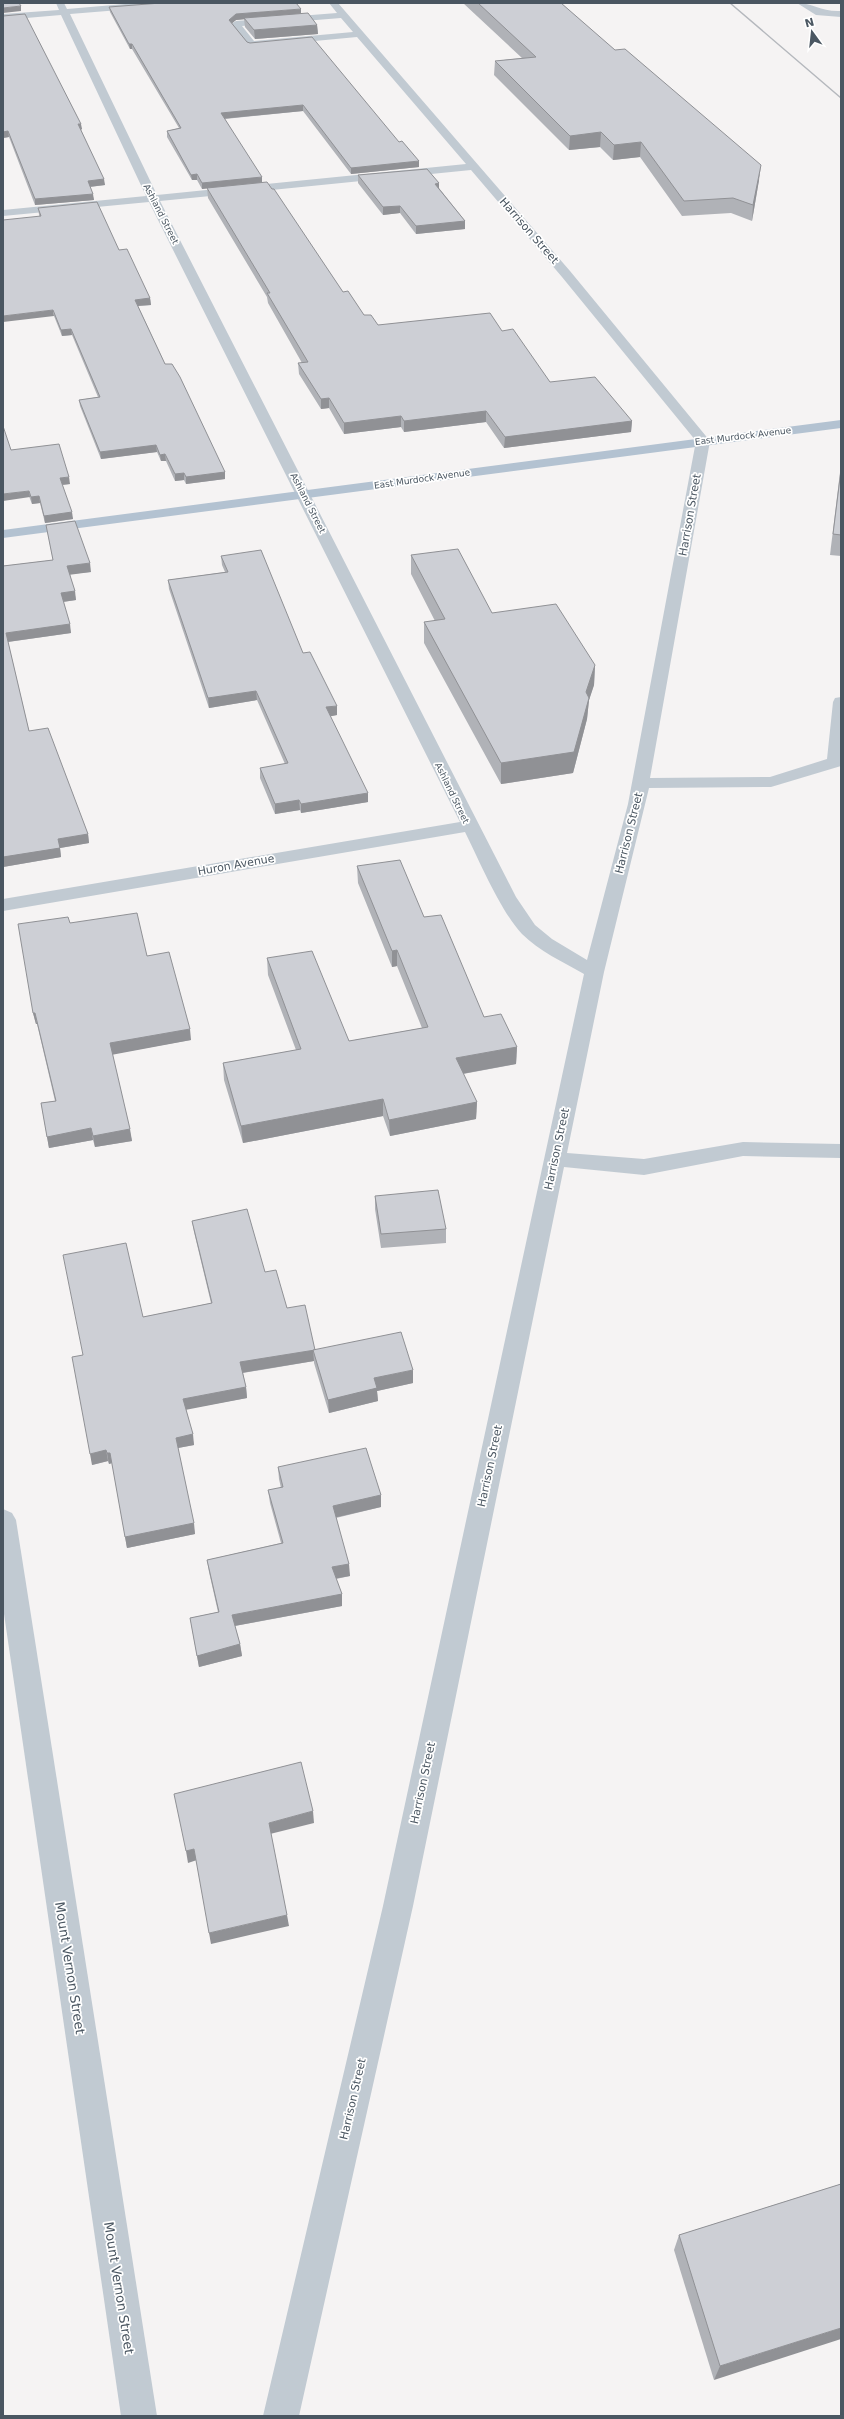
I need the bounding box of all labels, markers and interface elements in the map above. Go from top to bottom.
north arrow [792,12,832,52]
text: N [803,15,816,30]
street label: Ashland Street [142,182,181,246]
street label: Harrison Street [497,195,562,267]
street label: East Murdock Avenue [694,425,792,447]
street label: East Murdock Avenue [373,467,471,491]
street label: Ashland Street [289,471,328,535]
street label: Harrison Street [676,472,704,557]
street label: Ashland Street [433,761,471,825]
street label: Harrison Street [613,790,646,875]
street label: Huron Avenue [197,852,276,878]
street label: Harrison Street [542,1106,572,1191]
street label: Harrison Street [475,1423,505,1508]
street label: Harrison Street [408,1740,438,1825]
street label: Mount Vernon Street [52,1901,88,2035]
street label: Harrison Street [337,2056,369,2141]
street label: Mount Vernon Street [101,2221,137,2355]

